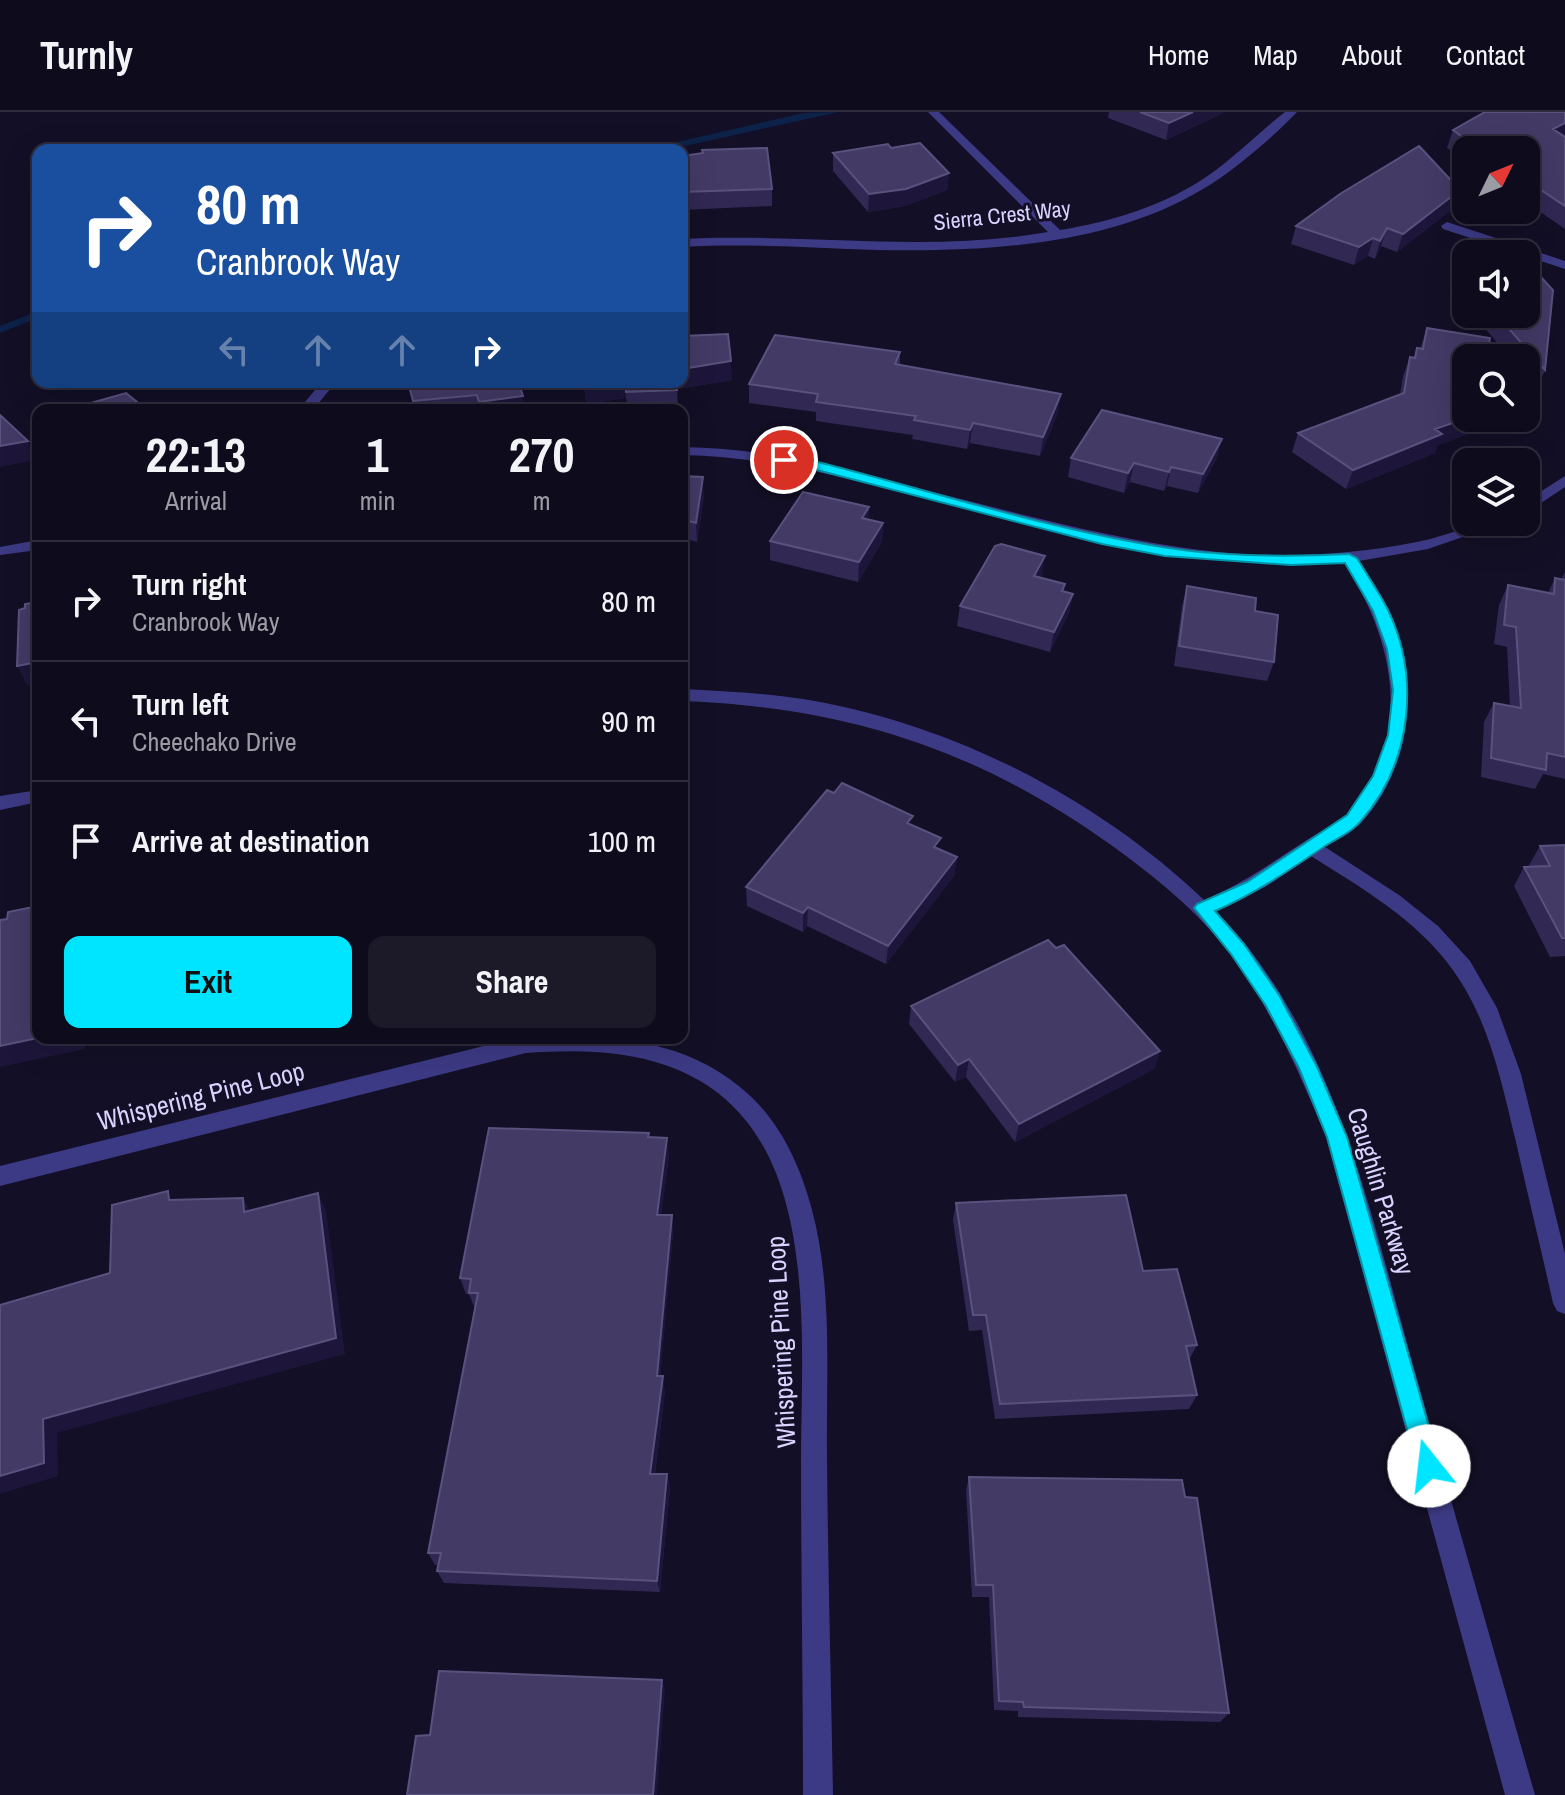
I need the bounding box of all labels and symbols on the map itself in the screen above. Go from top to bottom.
north arrow [1452,136,1540,224]
street label: Sierra Crest Way [932,193,1072,237]
pin [750,426,818,494]
street label: Whispering Pine Loop [94,1053,308,1138]
street label: Caughlin Parkway [1339,1103,1424,1279]
street label: Whispering Pine Loop [757,1235,804,1449]
position arrow [1387,1424,1471,1508]

